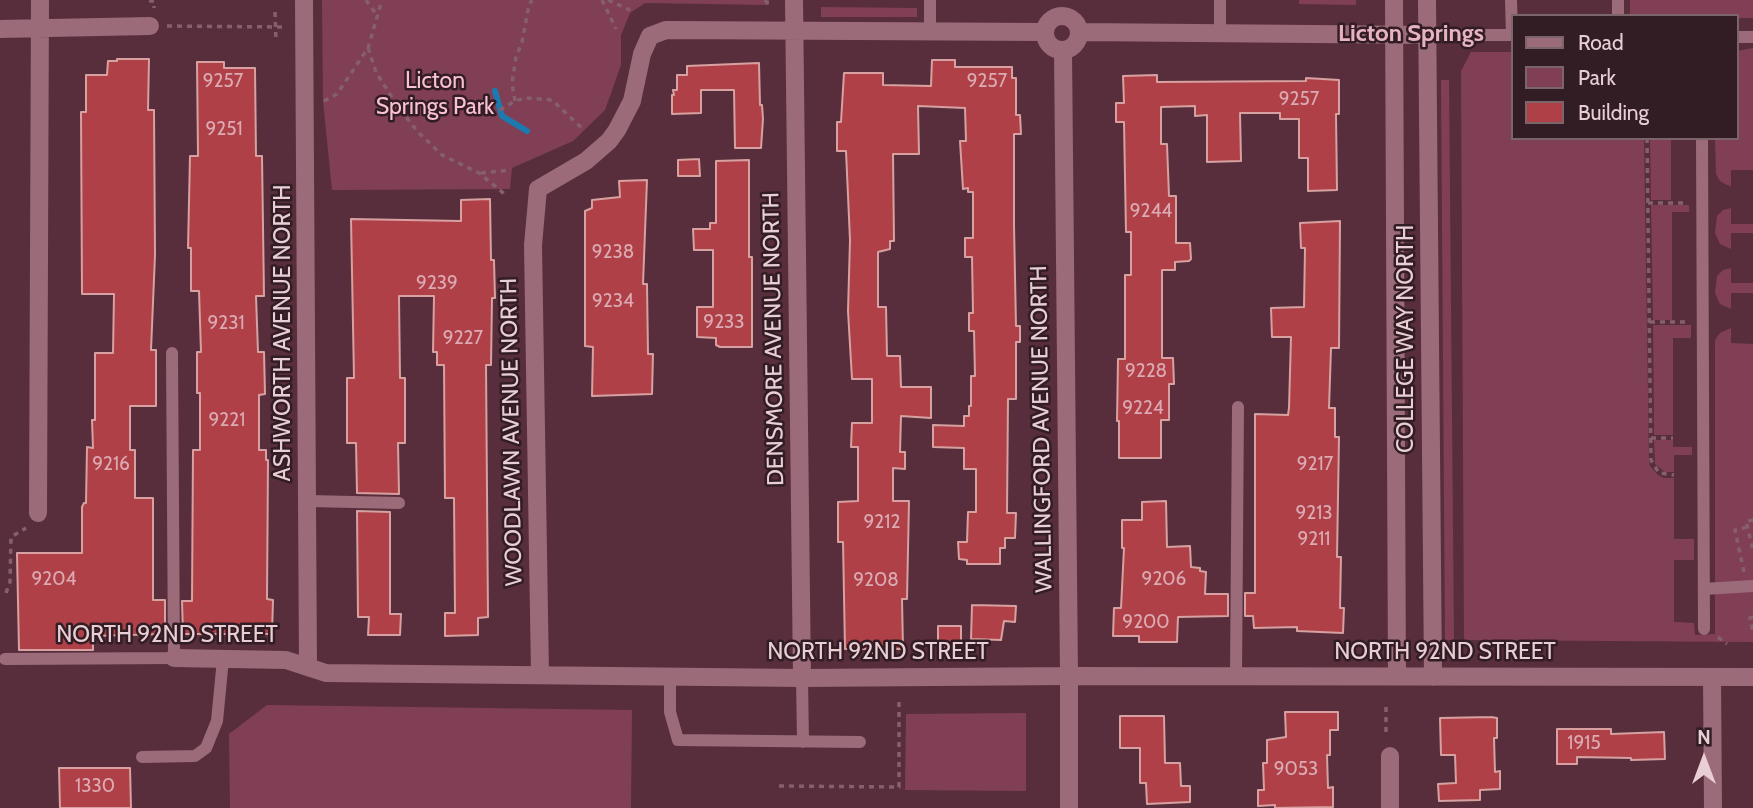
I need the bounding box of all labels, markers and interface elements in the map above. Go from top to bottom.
legend [1512,14,1739,140]
district label: Licton Springs [1338,20,1484,48]
text: Road [1578,30,1624,55]
text: Park [1578,65,1616,90]
park label: Licton Springs Park [376,67,494,121]
house number: 9257 [203,70,243,92]
house number: 9257 [967,70,1007,92]
house number: 9257 [1279,88,1319,110]
text: Building [1578,100,1649,125]
house number: 9251 [205,118,243,140]
street label: ASHWORTH AVENUE NORTH [269,185,297,481]
street label: DENSMORE AVENUE NORTH [758,192,790,486]
house number: 9244 [1130,200,1172,222]
street label: COLLEGE WAY NORTH [1392,225,1420,453]
house number: 9238 [592,241,634,263]
street label: WALLINGFORD AVENUE NORTH [1025,265,1059,593]
house number: 9239 [416,272,458,294]
street label: WOODLAWN AVENUE NORTH [496,278,528,586]
house number: 9234 [592,290,634,312]
house number: 9233 [703,311,745,333]
house number: 9231 [207,312,245,334]
house number: 9227 [443,327,483,349]
house number: 9228 [1125,360,1167,382]
house number: 9224 [1122,397,1164,419]
house number: 9221 [209,409,245,431]
house number: 9216 [92,453,130,475]
house number: 9217 [1297,453,1333,475]
house number: 9213 [1295,502,1333,524]
house number: 9212 [864,511,900,533]
house number: 9211 [1297,528,1331,550]
house number: 9204 [32,568,76,590]
house number: 9206 [1142,568,1186,590]
house number: 9208 [853,569,899,591]
house number: 9200 [1122,611,1170,633]
street label: NORTH 92ND STREET [56,621,278,649]
street label: NORTH 92ND STREET [767,638,989,666]
street label: NORTH 92ND STREET [1334,638,1556,666]
north arrow [1669,724,1739,794]
text: N [1697,726,1711,749]
house number: 1915 [1567,732,1601,754]
house number: 9053 [1274,758,1318,780]
house number: 1330 [75,775,115,797]

